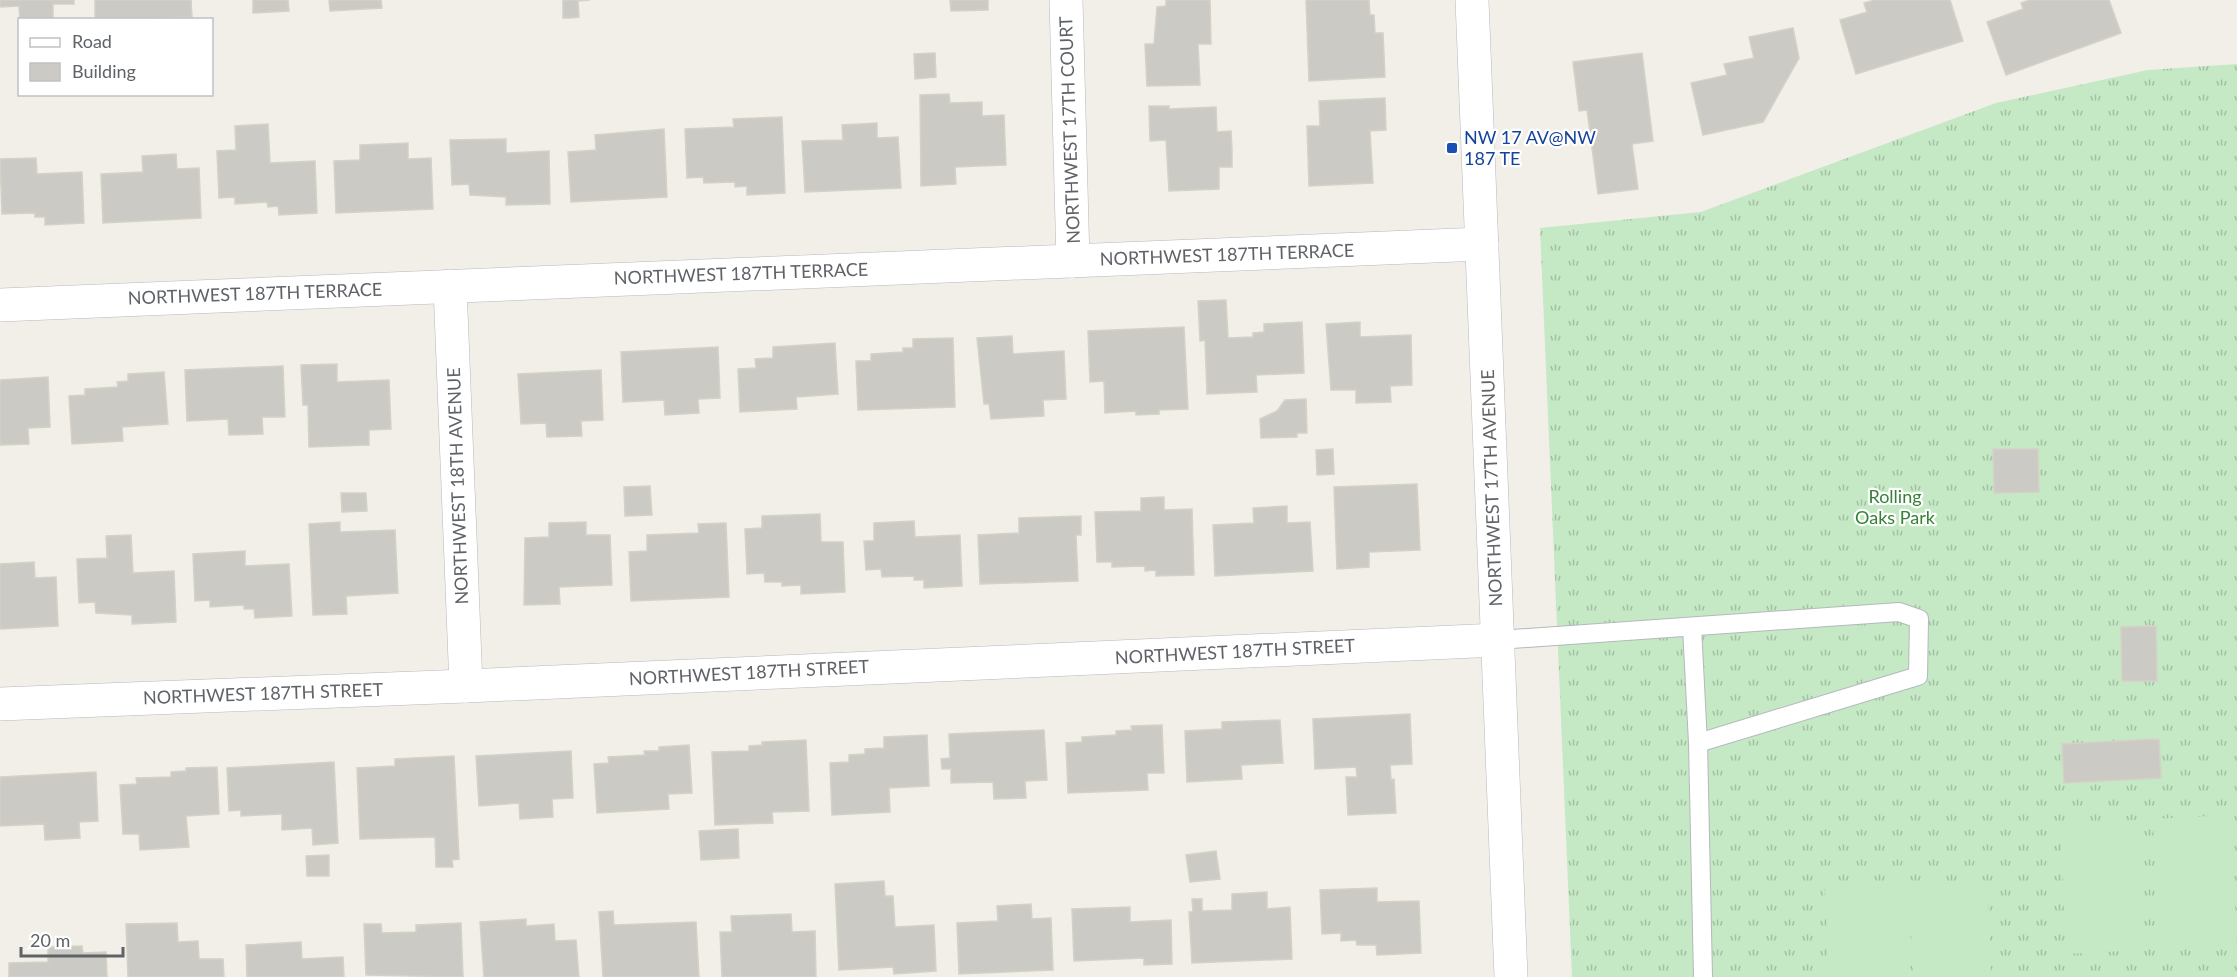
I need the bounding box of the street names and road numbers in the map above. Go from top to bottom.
street label: NORTHWEST 17TH COURT [1054,16,1084,244]
street label: NORTHWEST 187TH TERRACE [1099,239,1355,269]
street label: NORTHWEST 187TH TERRACE [613,258,869,288]
street label: NORTHWEST 187TH TERRACE [127,278,383,308]
street label: NORTHWEST 18TH AVENUE [442,367,472,605]
street label: NORTHWEST 17TH AVENUE [1476,369,1506,607]
street label: NORTHWEST 187TH STREET [1114,634,1356,668]
street label: NORTHWEST 187TH STREET [628,655,870,689]
street label: NORTHWEST 187TH STREET [143,678,384,708]

